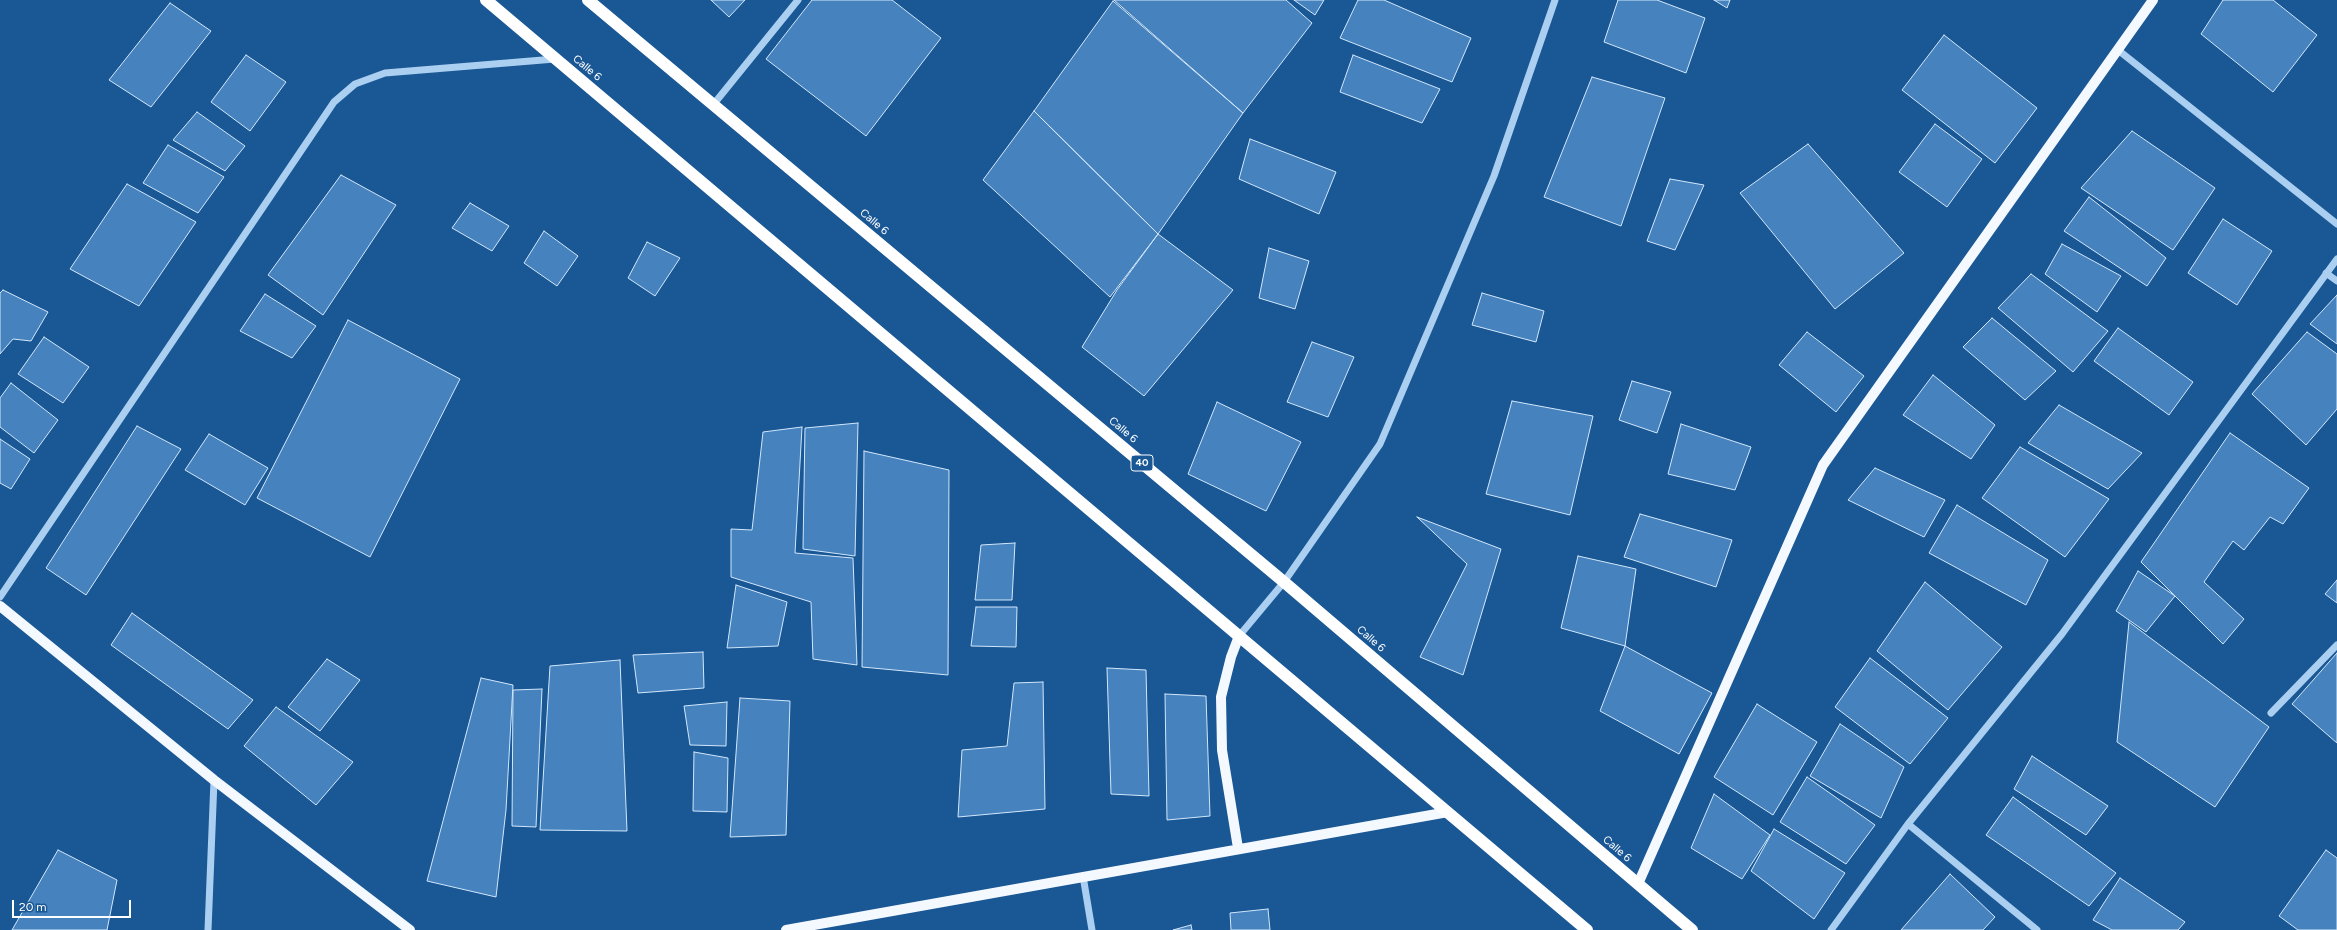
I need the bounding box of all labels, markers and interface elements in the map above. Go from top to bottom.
street label: Calle 6 [570,52,604,84]
street label: Calle 6 [857,206,891,238]
street label: Calle 6 [1106,414,1140,446]
road number: 40 [1131,455,1153,471]
street label: Calle 6 [1354,623,1388,655]
street label: Calle 6 [1600,833,1634,865]
scale bar [14,892,133,918]
text: 20 m [19,900,47,914]

